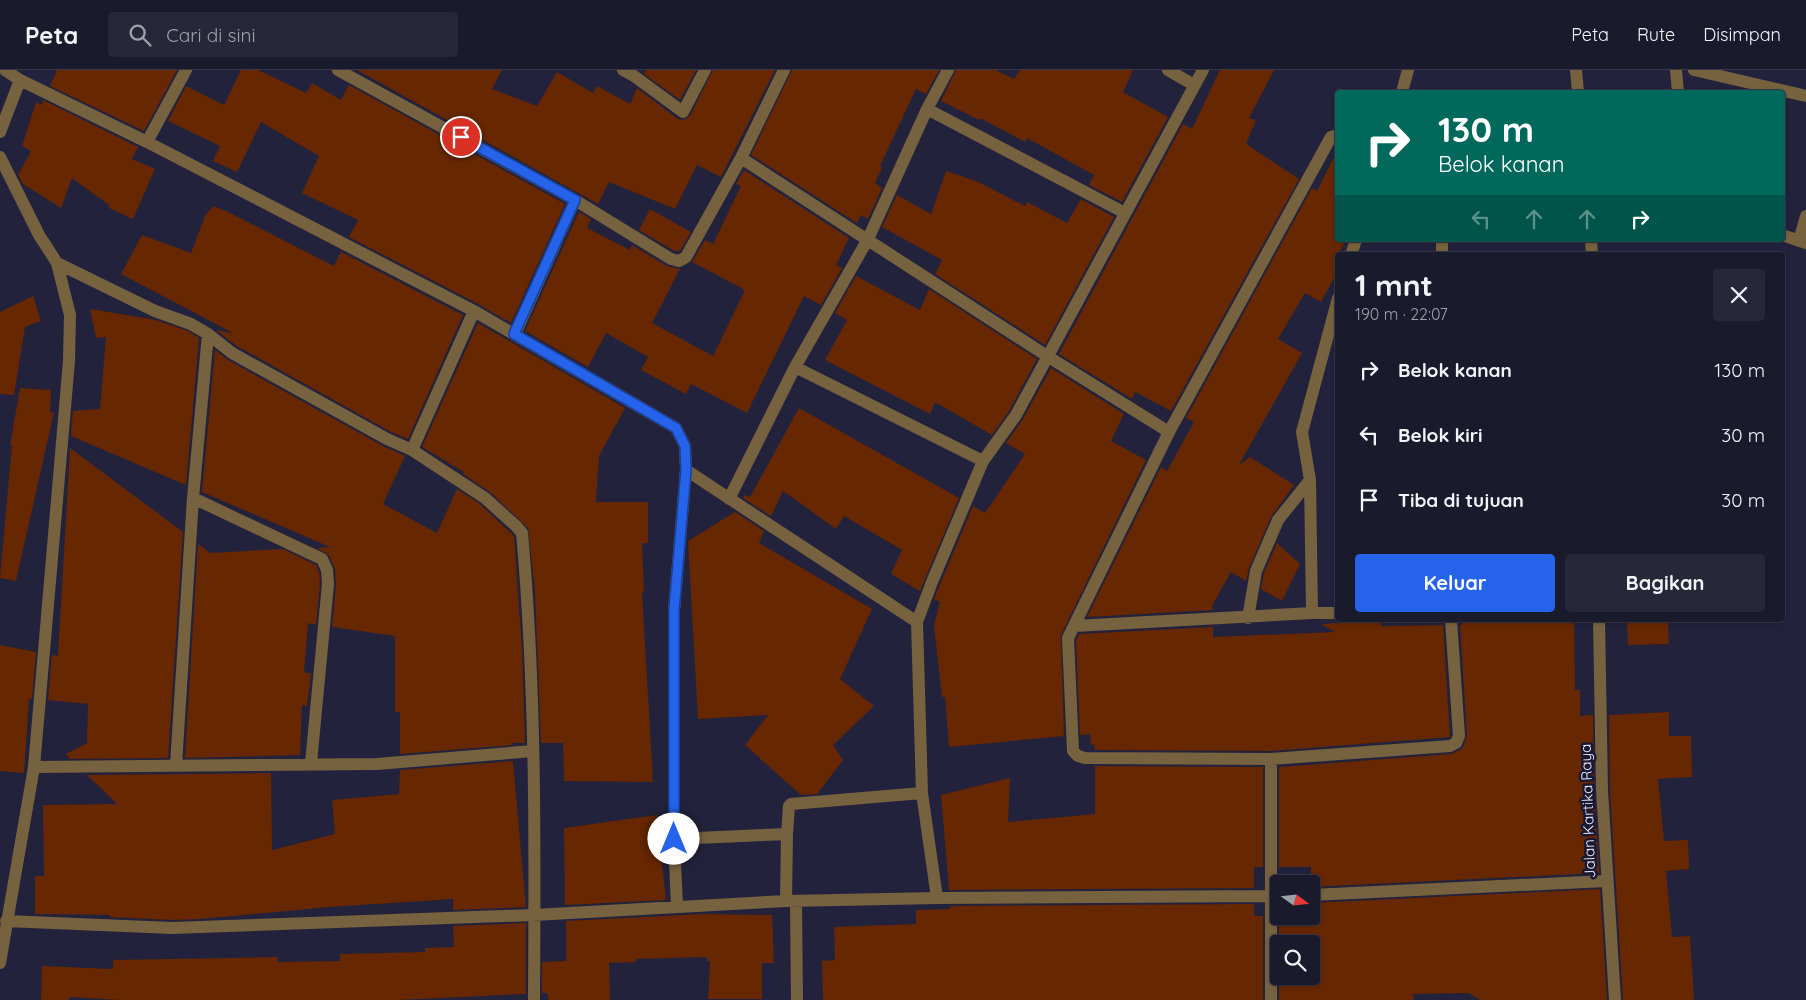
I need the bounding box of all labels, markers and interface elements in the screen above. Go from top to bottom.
search box [108,12,458,57]
text: Peta [25,20,78,50]
icon: search [126,21,154,49]
text: Cari di sini [166,23,256,47]
text: Peta [1571,23,1609,46]
text: Rute [1637,23,1675,46]
text: Disimpan [1703,23,1781,46]
text: 130 m [1438,107,1534,151]
icon: right [1355,110,1420,175]
pin [440,116,482,158]
icon: arrive [447,123,475,151]
text: Belok kanan [1438,150,1564,178]
icon: left [1467,205,1495,233]
icon: ahead [1520,205,1548,233]
icon: ahead [1573,205,1601,233]
icon: right [1626,205,1654,233]
text: 1 mnt [1355,266,1433,304]
button: close [1713,269,1765,321]
text: 190 m · 22:07 [1355,304,1448,324]
icon: right [1355,356,1383,384]
text: Belok kanan [1398,358,1512,382]
text: 130 m [1714,358,1765,382]
icon: left [1355,421,1383,449]
text: Belok kiri [1398,423,1483,447]
text: 30 m [1721,423,1765,447]
icon: arrive [1355,486,1383,514]
text: Tiba di tujuan [1398,488,1524,512]
text: 30 m [1721,488,1765,512]
button: Keluar [1355,554,1555,612]
button: Bagikan [1565,554,1765,612]
street label: Jalan Kartika Raya [1576,744,1599,878]
position arrow [647,812,699,864]
north arrow [1270,875,1320,925]
map controls [1270,875,1320,985]
button: search [1270,935,1320,985]

